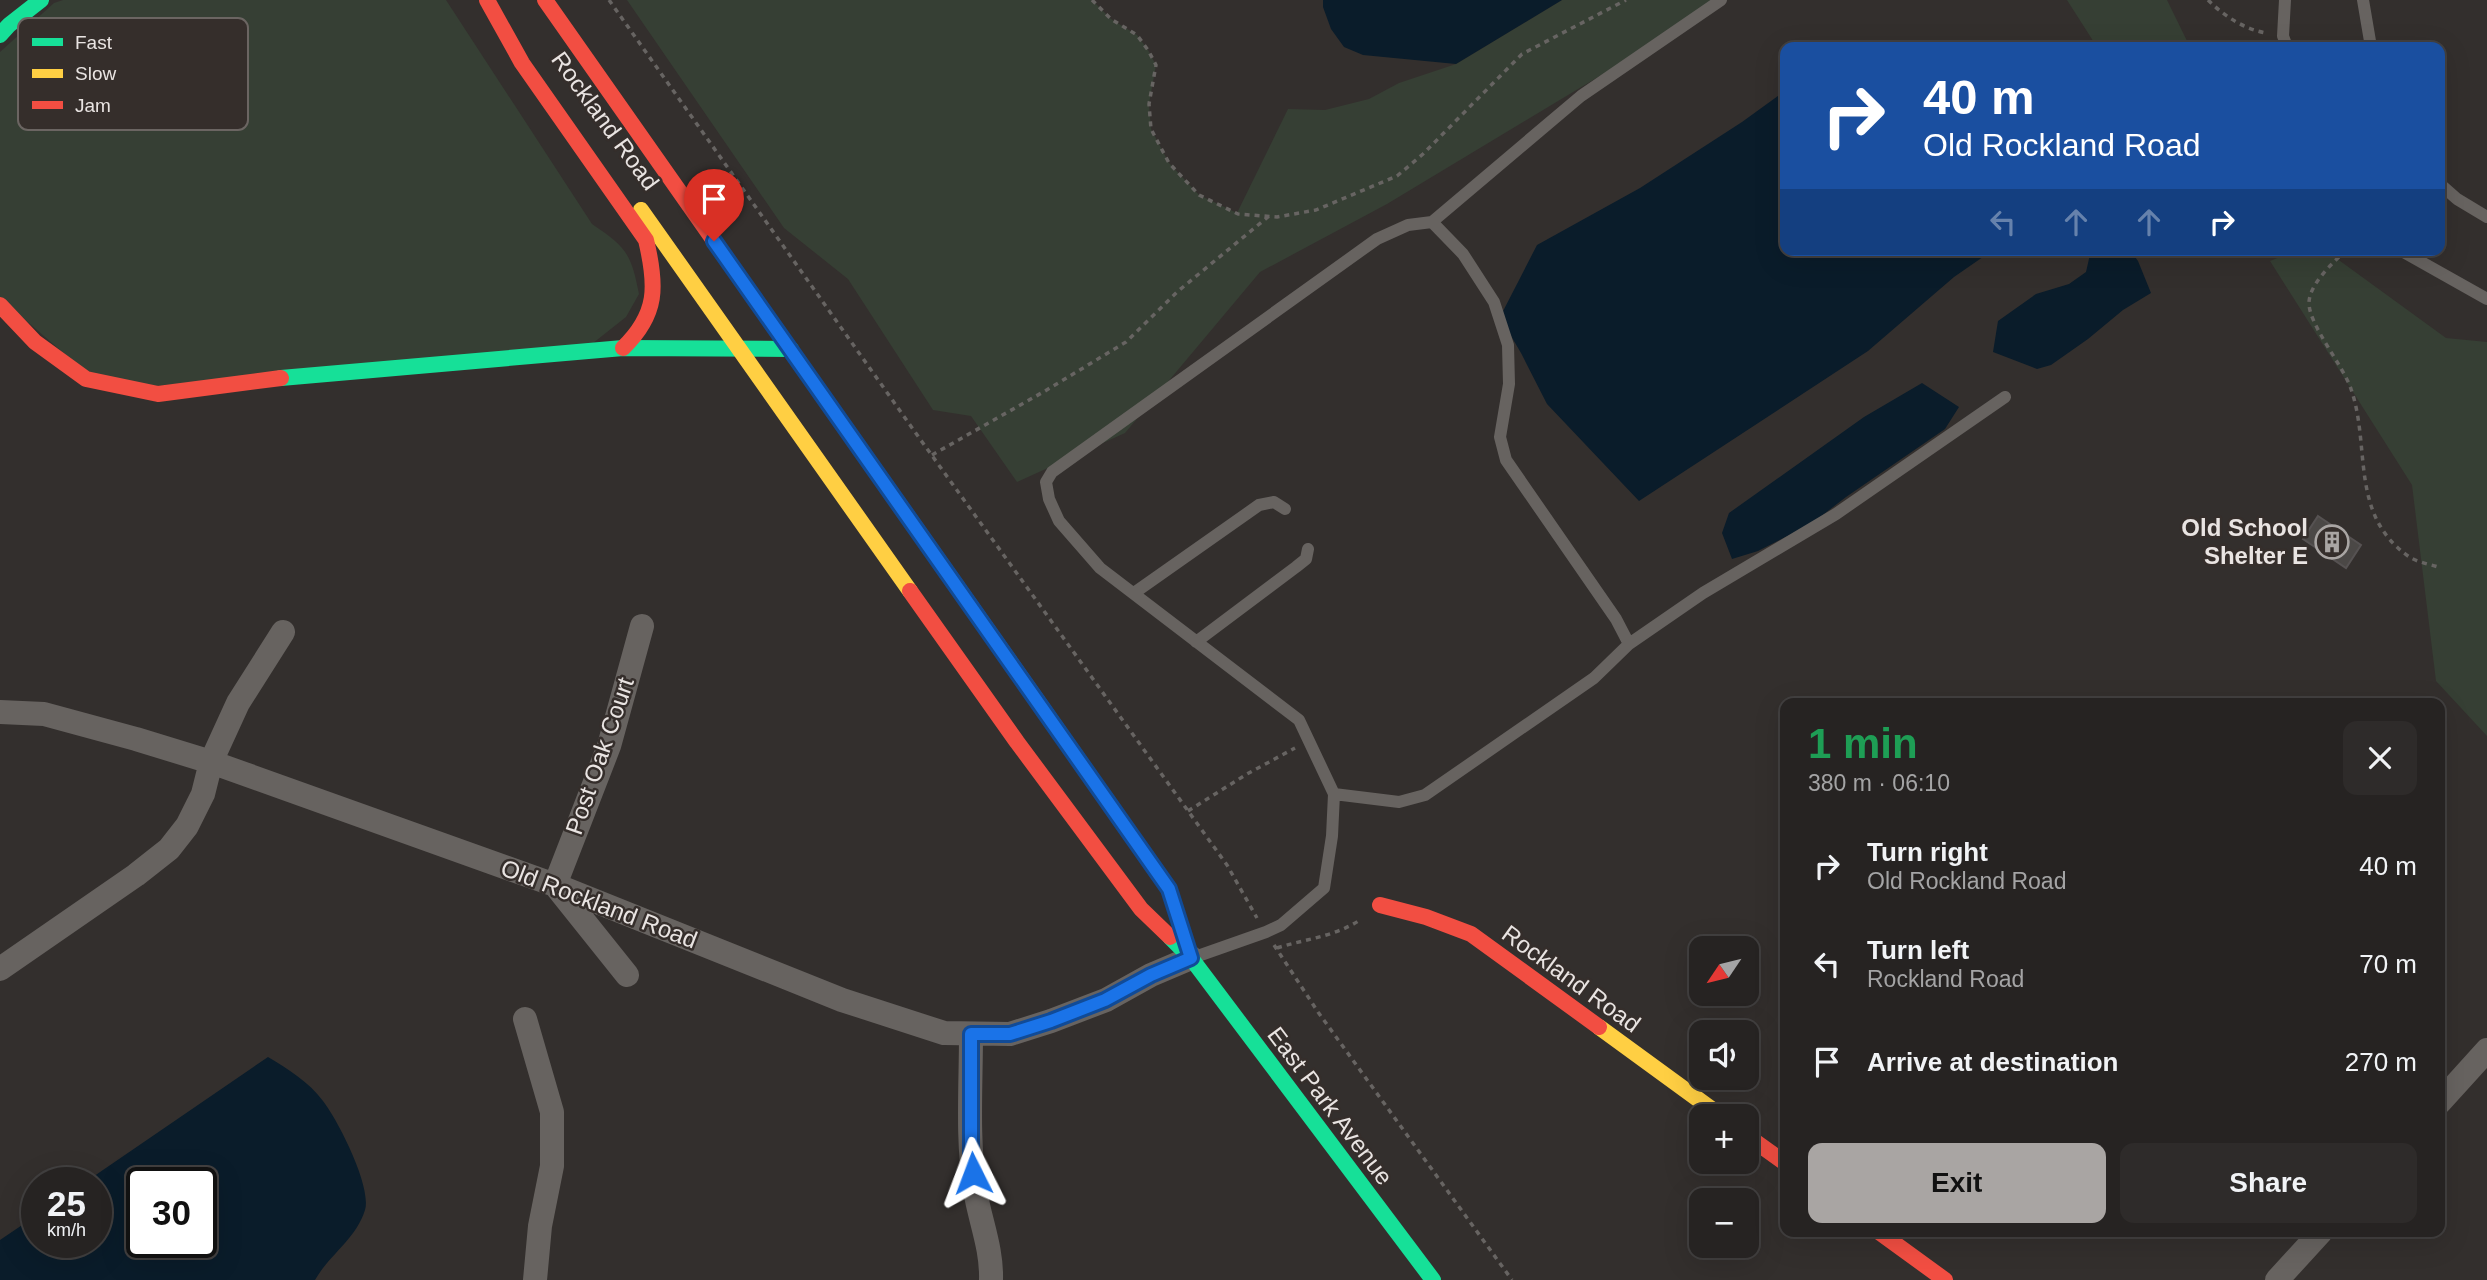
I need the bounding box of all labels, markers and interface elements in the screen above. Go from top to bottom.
legend [18,18,248,130]
text: Fast [75,32,113,53]
street label: Rockland Road [546,46,665,195]
text: Slow [75,63,116,84]
icon: right [1808,70,1899,161]
text: 40 m [1923,70,2035,124]
text: Jam [75,95,111,116]
text: Old Rockland Road [1923,127,2200,163]
pin [684,169,744,241]
icon: arrive [695,180,733,218]
icon: left [1984,203,2022,241]
icon: ahead [2057,203,2095,241]
icon: ahead [2130,203,2168,241]
icon: right [2203,203,2241,241]
place label: Old School Shelter E [2181,514,2308,569]
building icon: Old School Shelter E [2313,523,2351,561]
street label: Post Oak Court [560,674,639,838]
text: 1 min [1808,720,1918,767]
button: close [2343,721,2417,795]
text: 380 m · 06:10 [1808,770,1950,796]
text: Turn right [1867,837,1988,867]
icon: right [1808,847,1846,885]
text: 40 m [2359,851,2417,881]
street label: Old Rockland Road [497,854,701,953]
text: Old Rockland Road [1867,868,2066,894]
street label: Rockland Road [1497,919,1646,1038]
text: Turn left [1867,935,1969,965]
north arrow [1689,936,1759,1006]
map controls [1689,936,1759,1258]
icon: left [1808,945,1846,983]
text: 70 m [2359,949,2417,979]
text: Rockland Road [1867,966,2024,992]
button: sound [1689,1020,1759,1090]
street label: East Park Avenue [1262,1022,1398,1190]
icon: arrive [1808,1043,1846,1081]
text: Arrive at destination [1867,1047,2118,1077]
text: 270 m [2345,1047,2417,1077]
button: + [1689,1104,1759,1174]
position arrow [936,1136,1010,1210]
button: Exit [1808,1143,2106,1223]
button: Share [2120,1143,2417,1223]
speed limit sign: 30 [126,1167,217,1258]
text: 25 [47,1184,86,1223]
button: − [1689,1188,1759,1258]
text: km/h [47,1220,86,1240]

